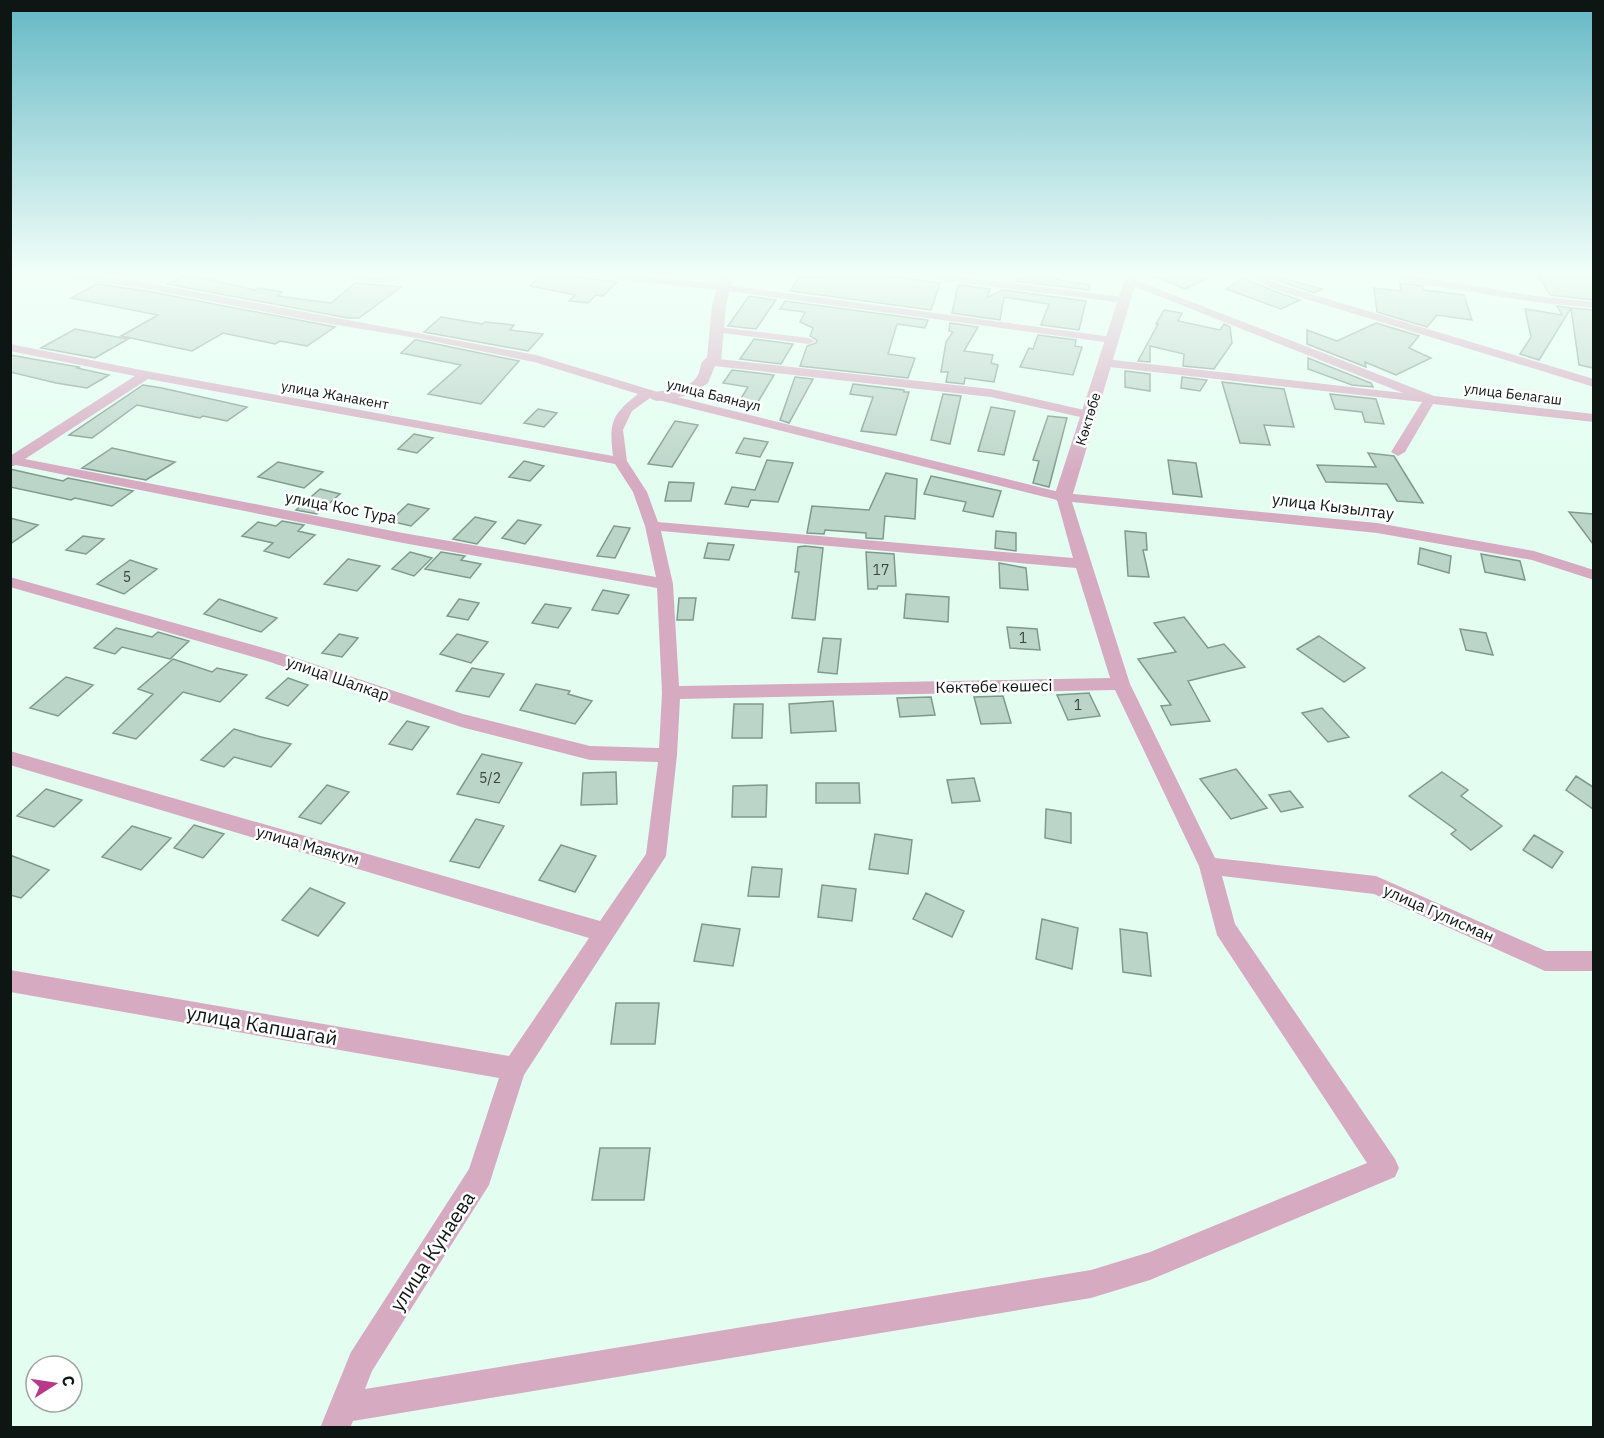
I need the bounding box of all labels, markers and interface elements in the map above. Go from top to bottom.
street label: улица Баянаул [665,375,763,415]
street label: улица Жанакент [280,377,391,413]
street label: улица Белагаш [1463,379,1563,409]
street label: Көктөбе [1071,390,1105,448]
street label: улица Кос Тура [283,486,399,528]
street label: улица Кызылтау [1271,489,1395,523]
house number: 17 [873,561,889,579]
house number: 5 [123,568,131,586]
house number: 1 [1019,629,1027,647]
street label: улица Шалкар [284,651,392,705]
street label: Көктөбе көшесі [935,675,1053,697]
house number: 1 [1074,696,1082,714]
house number: 5/2 [479,769,501,787]
street label: улица Маякум [254,821,362,869]
street label: улица Гулисман [1381,880,1497,946]
street label: улица Капшагай [184,998,340,1052]
street label: улица Кунаева [383,1186,481,1316]
north arrow [24,1354,84,1414]
text: С [58,1374,80,1388]

